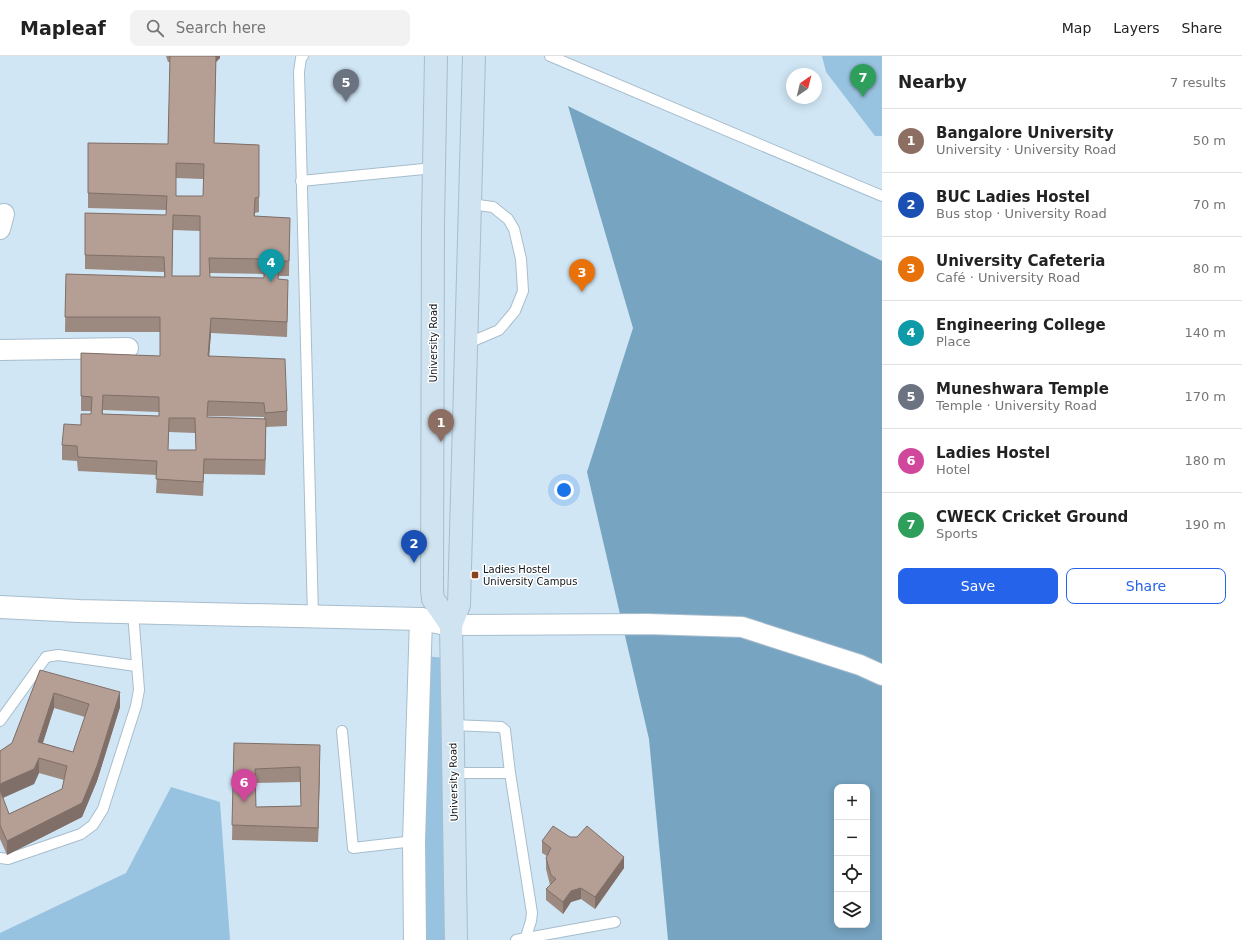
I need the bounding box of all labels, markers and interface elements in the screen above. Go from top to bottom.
search box [130,10,410,46]
text: Mapleaf [20,17,106,39]
icon: search [144,17,166,39]
text: Search here [176,19,266,37]
text: Map [1062,20,1091,36]
text: Layers [1113,20,1160,36]
text: Share [1182,20,1222,36]
pin: 7 [850,64,876,97]
north arrow [786,68,822,104]
pin: 5 [333,69,359,102]
text: Nearby [898,72,967,92]
text: 7 results [1170,75,1226,90]
text: Bangalore University [936,124,1114,142]
text: 1 [906,133,916,148]
text: 50 m [1193,133,1226,148]
text: University · University Road [936,142,1116,157]
text: BUC Ladies Hostel [936,188,1090,206]
text: 2 [906,197,916,212]
text: 70 m [1193,197,1226,212]
text: Bus stop · University Road [936,206,1107,221]
pin: 4 [258,249,284,282]
text: University Cafeteria [936,252,1105,270]
pin: 3 [569,259,595,292]
text: 3 [906,261,916,276]
text: 80 m [1193,261,1226,276]
text: Café · University Road [936,270,1080,285]
street label: University Road [428,304,439,382]
text: Engineering College [936,316,1106,334]
text: 4 [906,325,916,340]
text: 140 m [1184,325,1226,340]
text: Place [936,334,971,349]
text: Muneshwara Temple [936,380,1109,398]
text: 5 [906,389,916,404]
text: 170 m [1184,389,1226,404]
text: Temple · University Road [936,398,1097,413]
pin: 1 [428,409,454,442]
text: Ladies Hostel [936,444,1050,462]
text: 6 [906,453,916,468]
text: 180 m [1184,453,1226,468]
text: Hotel [936,462,970,477]
your location [554,480,574,500]
text: CWECK Cricket Ground [936,508,1128,526]
text: 7 [906,517,916,532]
text: 190 m [1184,517,1226,532]
text: Sports [936,526,978,541]
pin: 2 [401,530,427,563]
place label: Ladies Hostel University Campus [483,564,577,587]
button: Save [898,568,1058,604]
button: Share [1066,568,1226,604]
marker: Ladies Hostel University Campus [470,570,480,580]
street label: University Road [447,743,460,821]
pin: 6 [231,769,257,802]
map controls [834,784,870,928]
button: + [834,784,870,820]
button: − [834,820,870,856]
button: locate [834,856,870,892]
button: layers [834,892,870,928]

